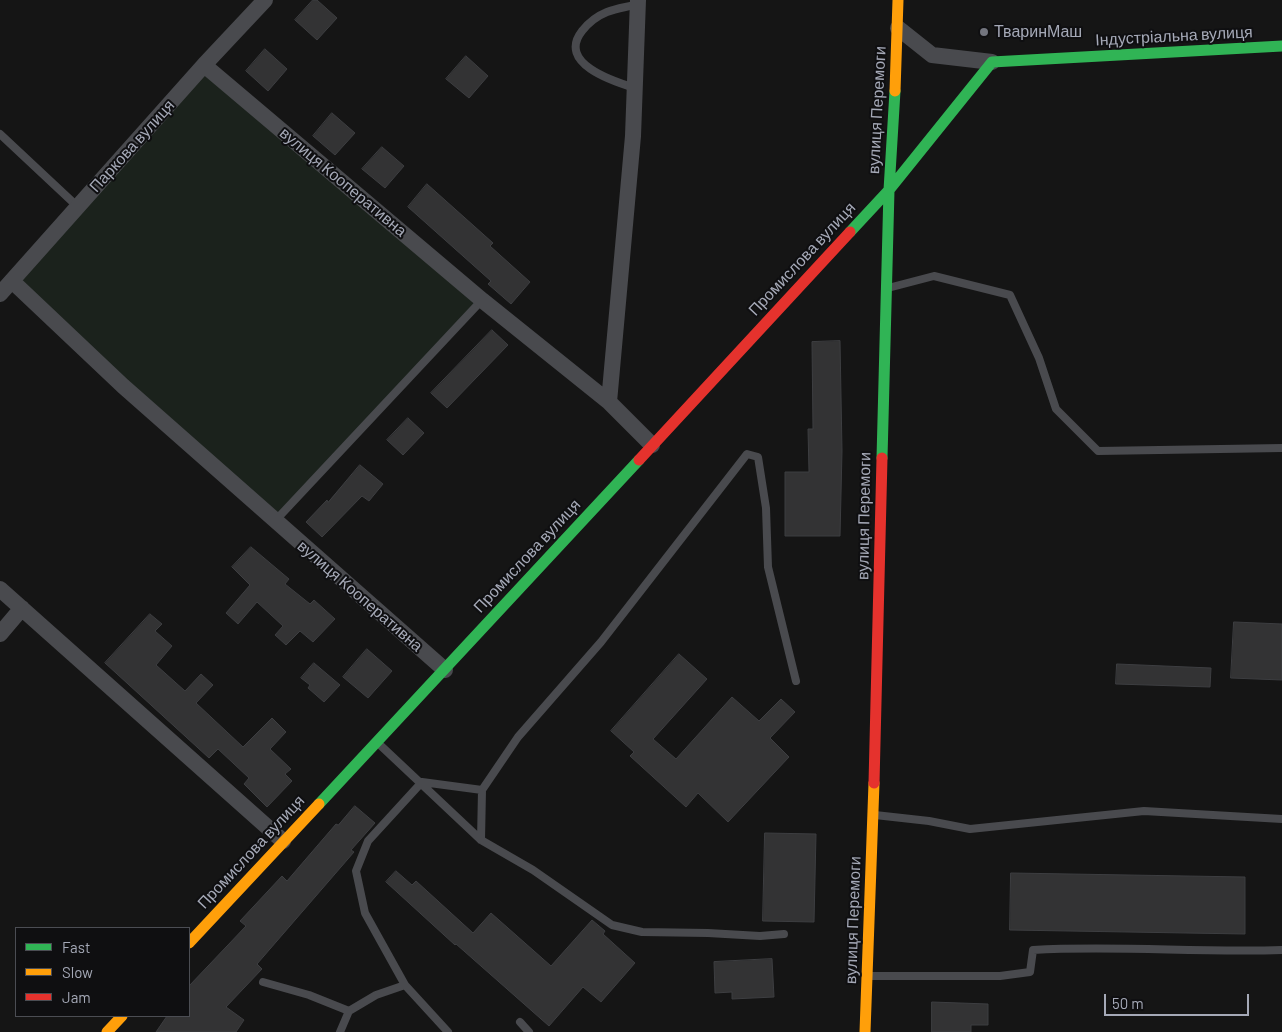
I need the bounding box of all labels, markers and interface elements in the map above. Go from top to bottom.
place label: ТваринМаш [994,22,1082,42]
street label: Індустріальна вулиця [1095,22,1253,50]
marker: ТваринМаш [978,26,990,38]
street label: вулиця Перемоги [864,46,890,174]
street label: Паркова вулиця [85,96,179,196]
street label: вулиця Кооперативна [276,123,410,241]
street label: Промислова вулиця [745,198,859,320]
street label: вулиця Перемоги [853,452,875,580]
street label: Промислова вулиця [470,495,584,617]
street label: вулиця Кооперативна [293,536,427,656]
street label: Промислова вулиця [194,791,308,913]
street label: вулиця Перемоги [841,856,865,984]
legend [15,927,190,1017]
text: Fast [62,938,90,956]
text: Slow [62,963,93,981]
scale bar [1107,984,1252,1016]
text: Jam [62,988,91,1006]
text: 50 m [1112,994,1144,1012]

